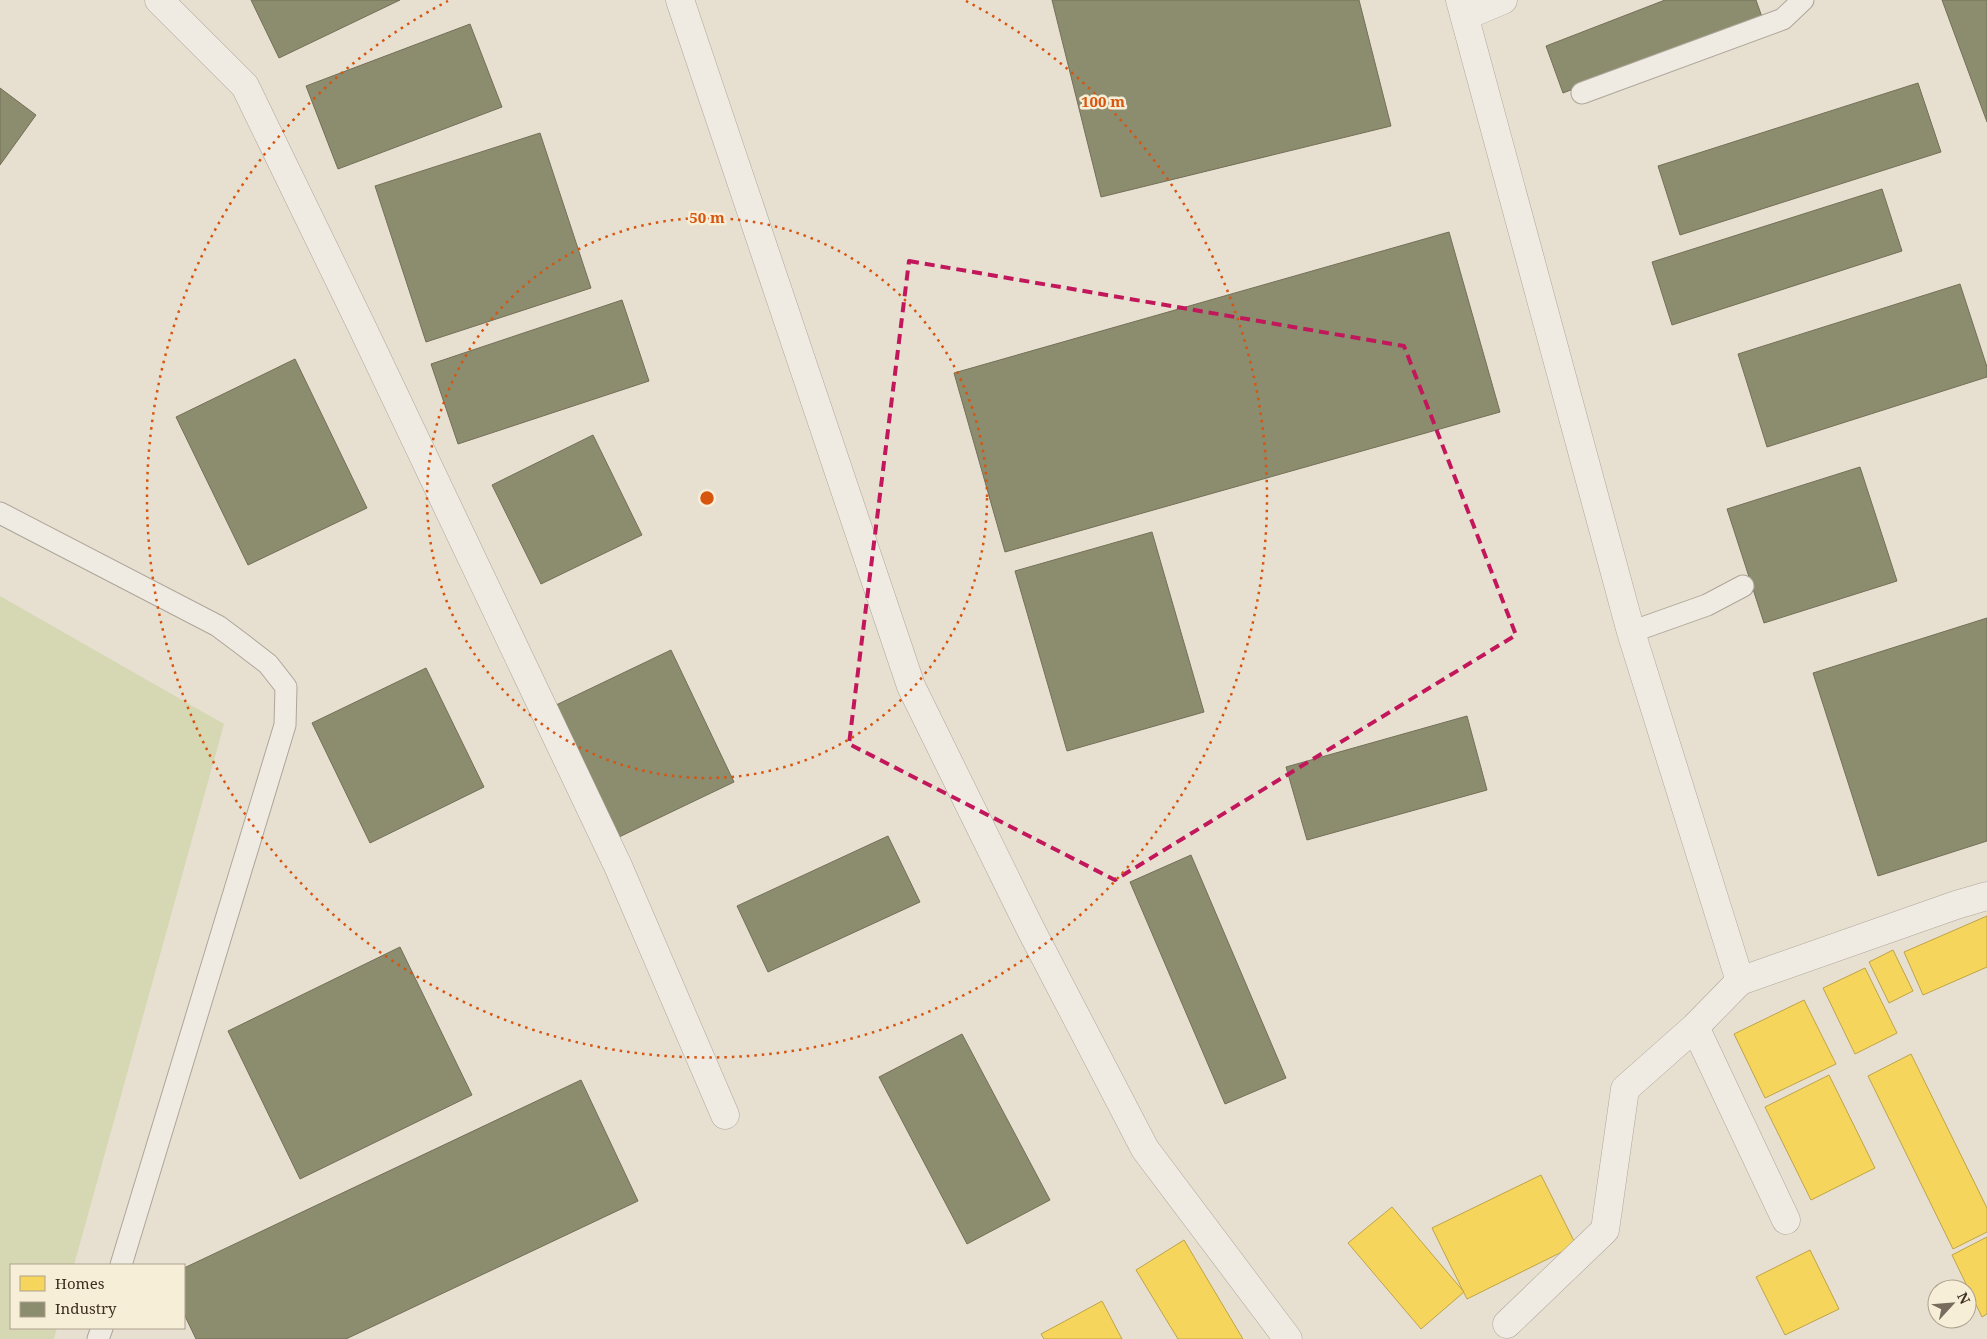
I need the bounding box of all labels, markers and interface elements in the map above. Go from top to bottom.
text: 100 m [1081,91,1125,111]
text: 50 m [689,207,725,227]
centre of rings [698,489,716,507]
legend [10,1264,185,1329]
text: Homes [55,1273,105,1293]
north arrow [1927,1279,1977,1329]
text: N [1953,1289,1975,1307]
text: Industry [55,1298,117,1318]

